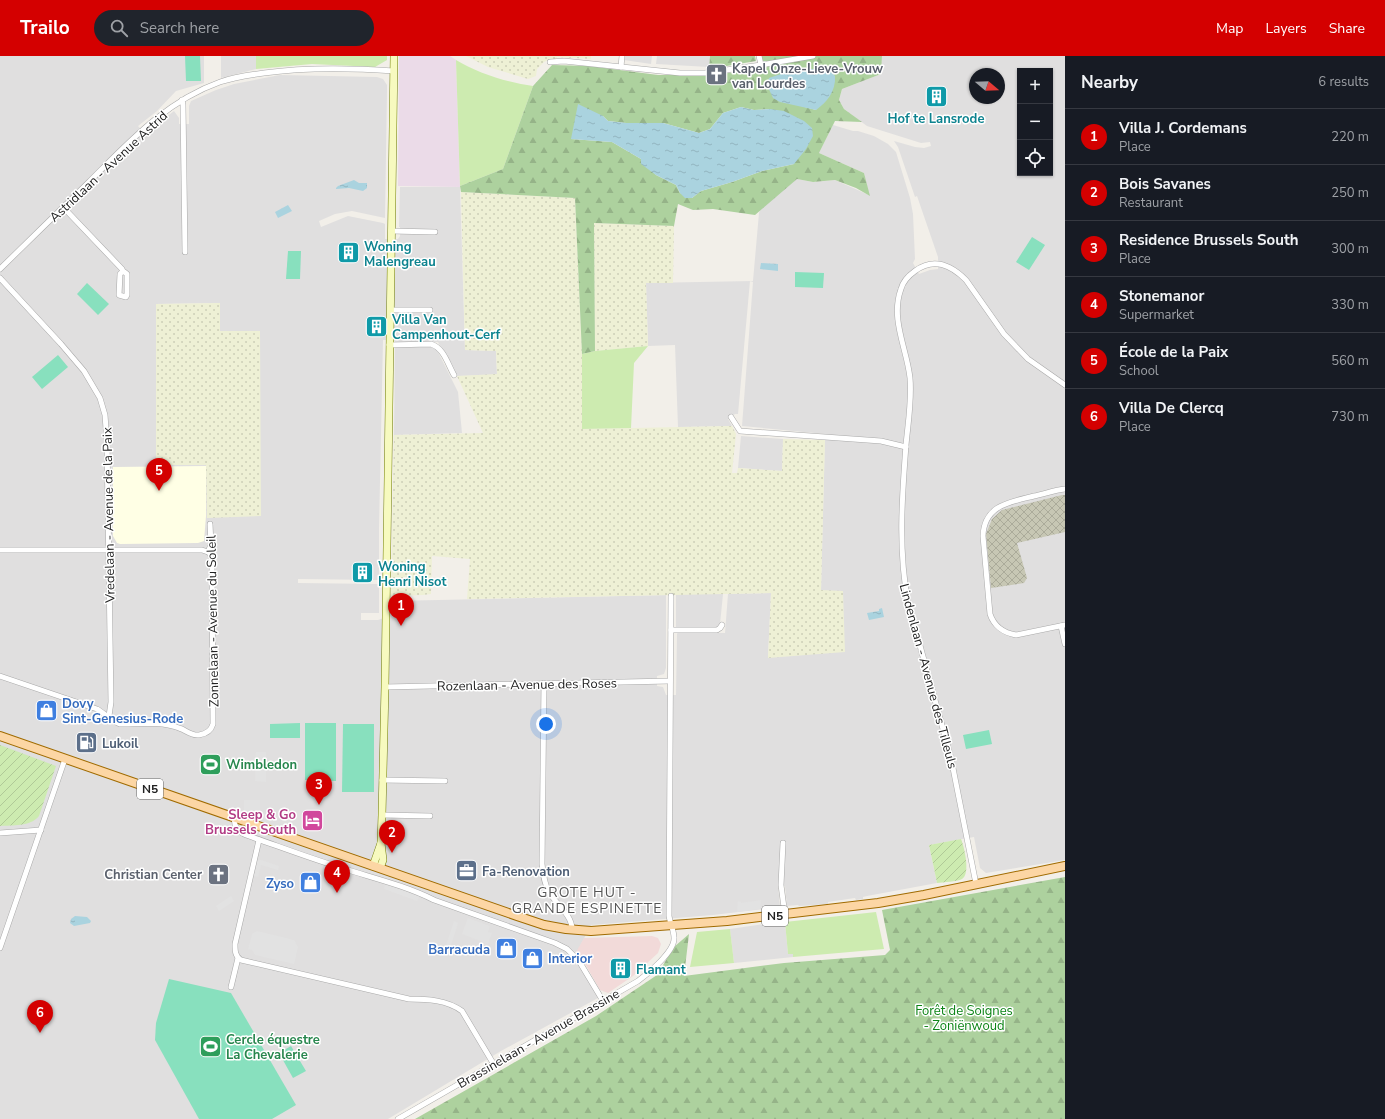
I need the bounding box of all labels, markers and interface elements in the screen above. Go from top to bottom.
search box [94,10,374,46]
text: Trailo [20,15,70,41]
icon: search [108,17,130,39]
text: Search here [140,18,219,38]
text: Map [1216,19,1243,38]
text: Layers [1265,19,1307,38]
text: Share [1329,19,1365,38]
place label: Kapel Onze-Lieve-Vrouw van Lourdes [731,60,883,93]
church icon: Kapel Onze-Lieve-Vrouw van Lourdes [704,62,730,88]
north arrow [969,68,1005,104]
map controls [1017,68,1053,176]
button: + [1017,68,1053,104]
text: Nearby [1081,71,1138,94]
text: 6 results [1318,73,1369,91]
building icon: Hof te Lansrode [923,83,949,109]
button: − [1017,104,1053,140]
street label: Astridlaan - Avenue Astrid [46,107,172,226]
place label: Hof te Lansrode [888,110,984,128]
text: Villa J. Cordemans [1119,118,1247,138]
text: 1 [1090,128,1098,146]
text: 220 m [1331,128,1369,146]
text: Place [1119,138,1151,156]
button: locate [1017,140,1053,176]
text: Bois Savanes [1119,174,1211,194]
text: 2 [1090,184,1098,202]
text: 250 m [1331,184,1369,202]
text: Restaurant [1119,194,1183,212]
text: Residence Brussels South [1119,230,1298,250]
place label: Woning Malengreau [364,238,436,271]
building icon: Woning Malengreau [335,240,361,266]
text: 3 [1090,240,1098,258]
text: 300 m [1331,240,1369,258]
text: Place [1119,250,1151,268]
text: Stonemanor [1119,286,1204,306]
text: 4 [1090,296,1098,314]
text: 330 m [1331,296,1369,314]
text: Supermarket [1119,306,1194,324]
place label: Villa Van Campenhout-Cerf [391,311,501,344]
building icon: Villa Van Campenhout-Cerf [364,313,390,339]
text: École de la Paix [1119,342,1228,362]
text: 5 [1090,352,1098,370]
text: 560 m [1331,352,1369,370]
text: School [1119,362,1159,380]
text: Villa De Clercq [1119,398,1224,418]
text: 6 [1090,408,1098,426]
text: 730 m [1331,408,1369,426]
text: Place [1119,418,1151,436]
street label: Vredelaan - Avenue de la Paix [98,427,120,604]
pin: 5 [146,458,172,491]
street label: Zonnelaan - Avenue du Soleil [202,535,224,707]
place label: Woning Henri Nisot [378,558,447,591]
building icon: Woning Henri Nisot [350,560,376,586]
street label: Lindenlaan - Avenue des Tilleuls [895,582,961,771]
pin: 1 [388,593,414,626]
street label: Rozenlaan - Avenue des Roses [437,674,617,696]
place label: Dovy Sint-Genesius-Rode [62,695,183,728]
shop icon: Dovy Sint-Genesius-Rode [33,697,59,723]
your location [536,714,556,734]
fuel station icon: Lukoil [74,730,100,756]
place label: Lukoil [102,735,139,753]
sports icon: Wimbledon [197,751,223,777]
place label: Wimbledon [226,756,297,774]
pin: 3 [306,772,332,805]
road number: N5 [137,779,163,799]
place label: Sleep & Go Brussels South [205,806,296,839]
hotel icon: Sleep & Go Brussels South [299,808,325,834]
pin: 2 [379,820,405,853]
office icon: Fa-Renovation [454,858,480,884]
pin: 4 [324,860,350,893]
church icon: Christian Center [205,861,231,887]
place label: Fa-Renovation [482,863,570,881]
place label: Christian Center [104,866,203,884]
shop icon: Zyso [297,870,323,896]
place label: Zyso [266,875,294,893]
district label: GROTE HUT - GRANDE ESPINETTE [512,883,662,918]
road number: N5 [762,906,788,926]
shop icon: Barracuda [493,936,519,962]
place label: Barracuda [428,941,490,959]
shop icon: Interior [520,945,546,971]
place label: Interior [548,950,593,968]
building icon: Flamant [607,956,633,982]
place label: Flamant [636,961,687,979]
street label: Brassinelaan - Avenue Brassine [454,985,623,1093]
pin: 6 [27,1000,53,1033]
park label: Forêt de Soignes - Zoniënwoud [915,1002,1013,1035]
place label: Cercle équestre La Chevalerie [226,1031,320,1064]
sports icon: Cercle équestre La Chevalerie [197,1033,223,1059]

